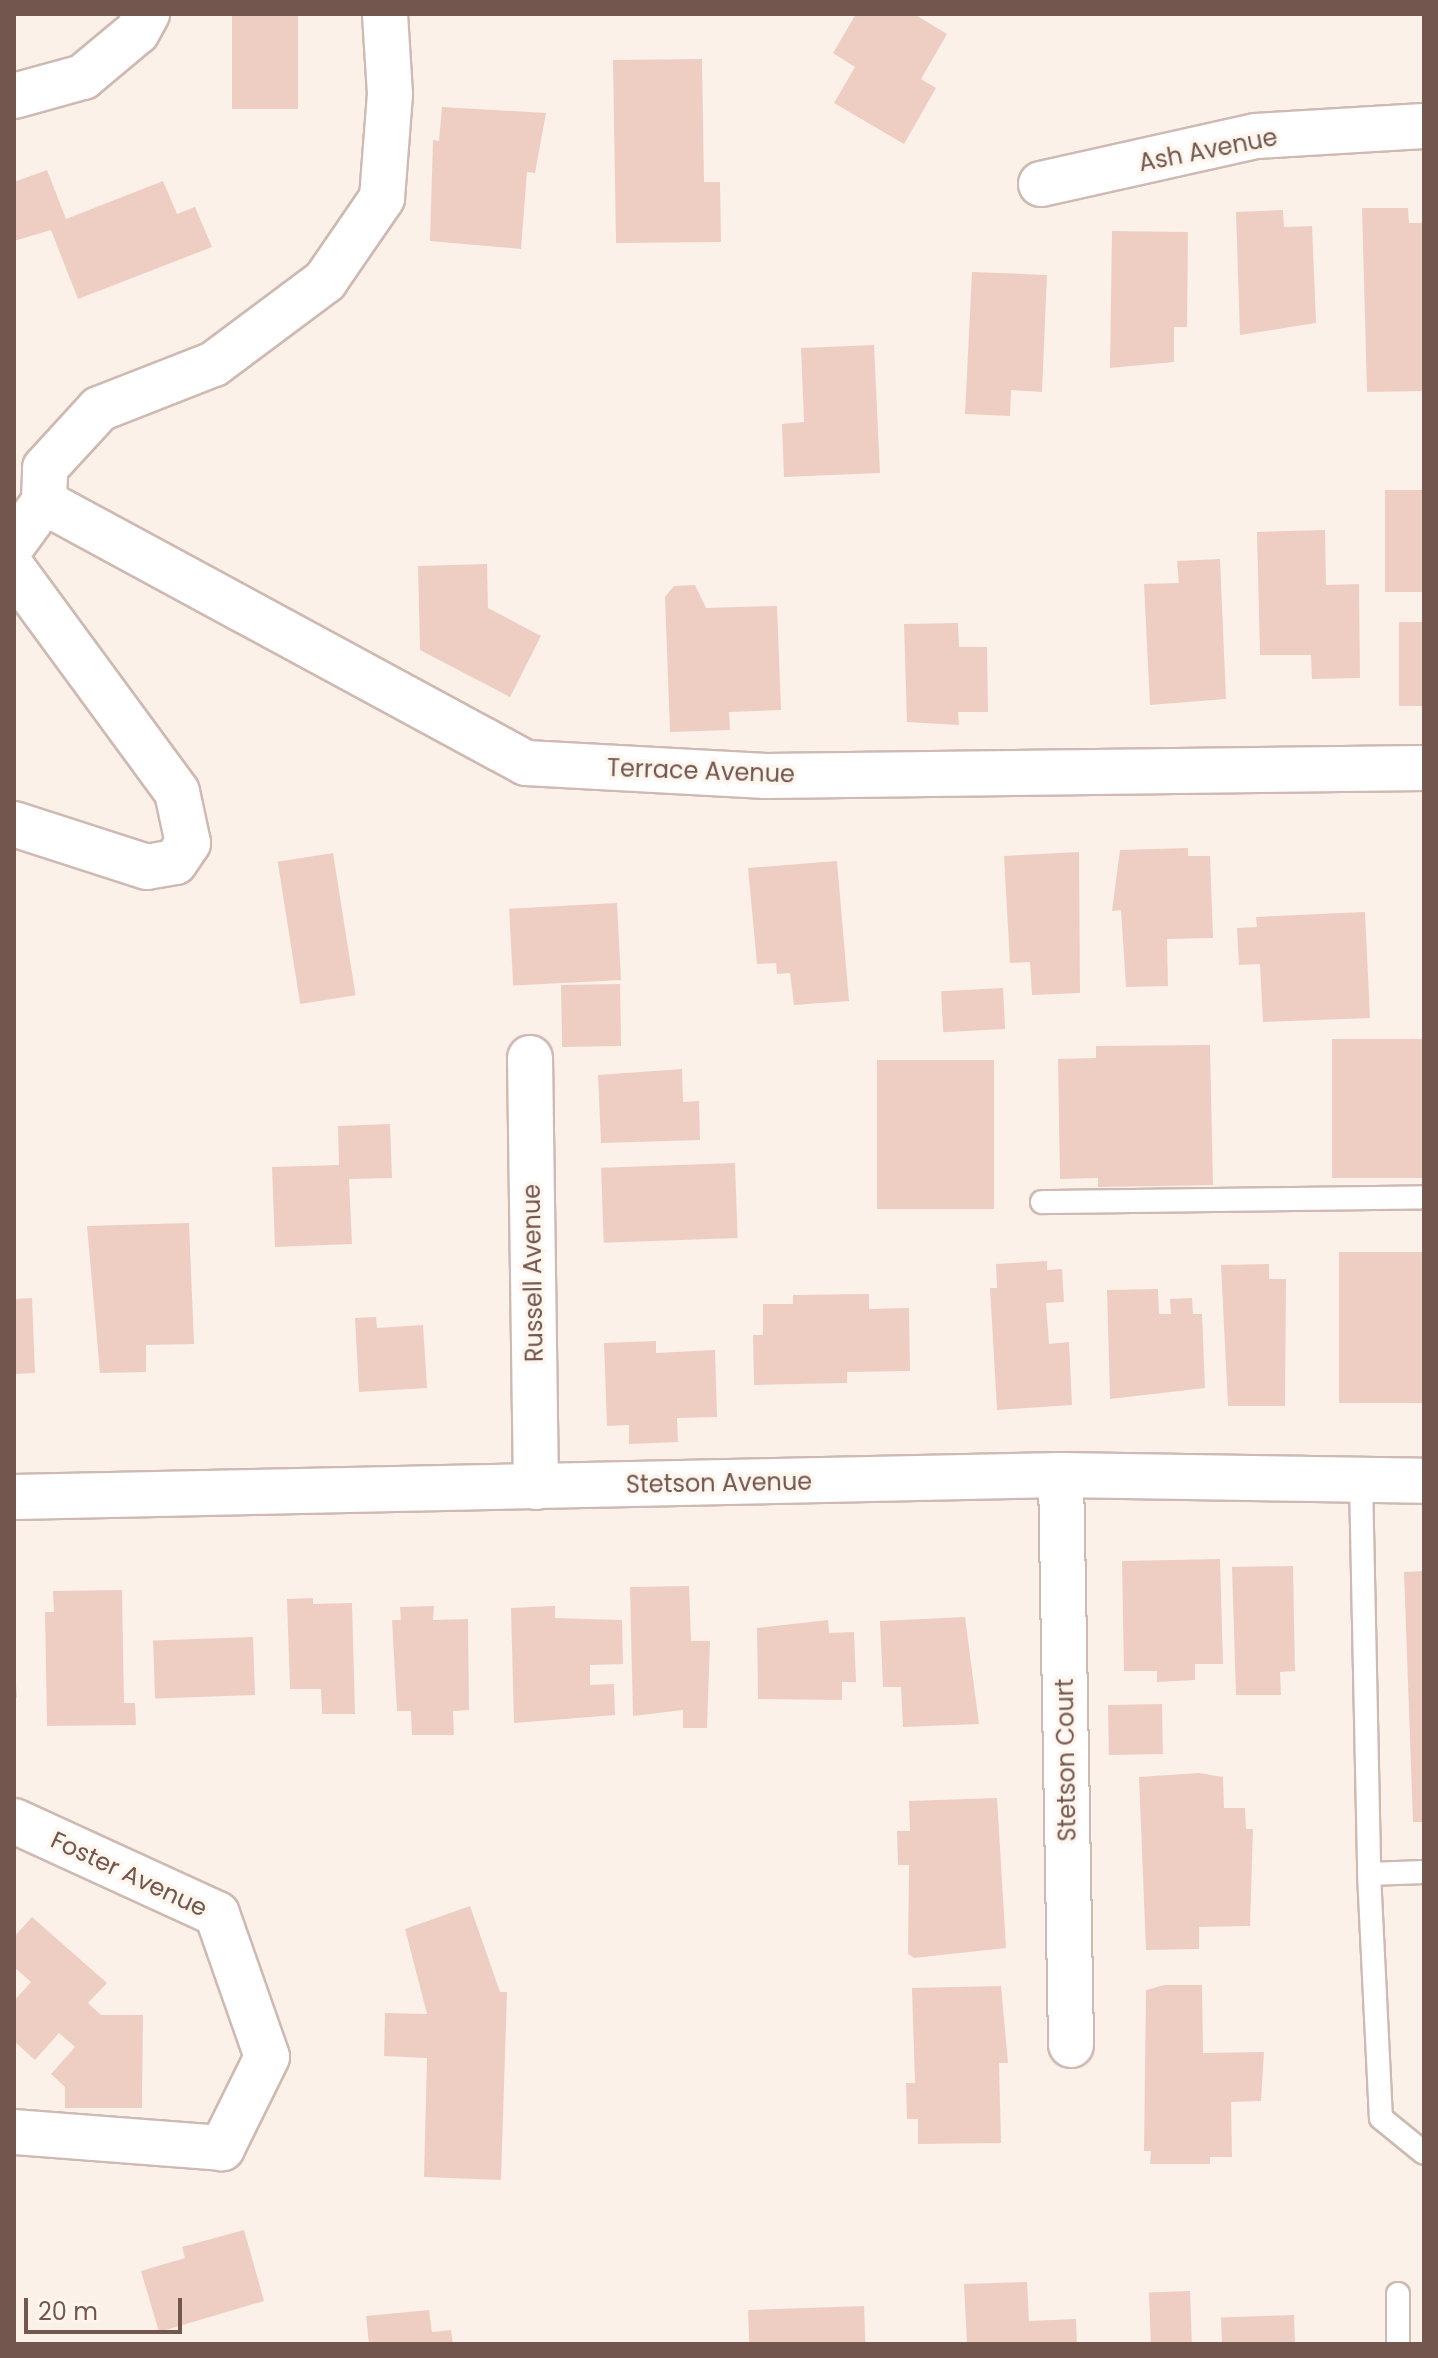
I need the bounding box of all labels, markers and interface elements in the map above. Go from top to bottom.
street label: Ash Avenue [1136,122,1280,178]
street label: Terrace Avenue [607,753,795,789]
street label: Russell Avenue [517,1184,549,1362]
street label: Stetson Avenue [626,1467,812,1499]
street label: Stetson Court [1050,1678,1082,1842]
street label: Foster Avenue [46,1825,212,1923]
scale bar [28,2282,186,2332]
text: 20 m [38,2295,98,2328]

